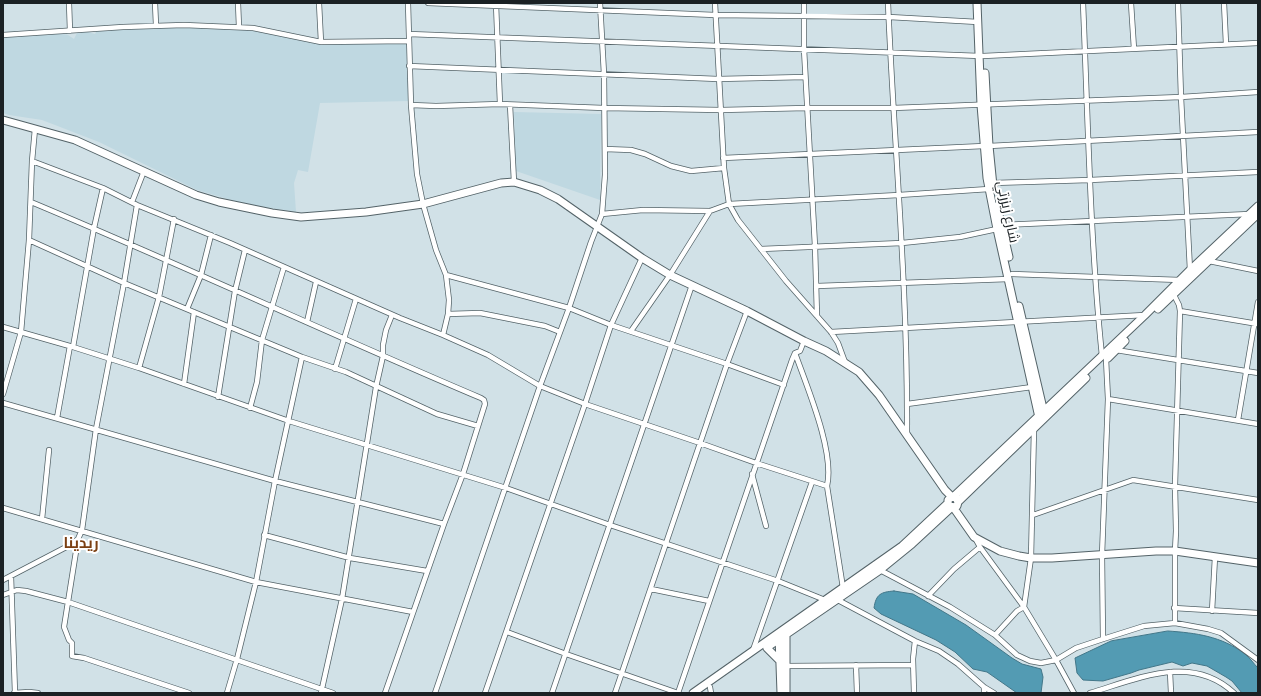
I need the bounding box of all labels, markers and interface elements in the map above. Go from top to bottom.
street label: شارع زيزرتي [992,179,1022,245]
district label: ريدينا [63,535,99,553]

